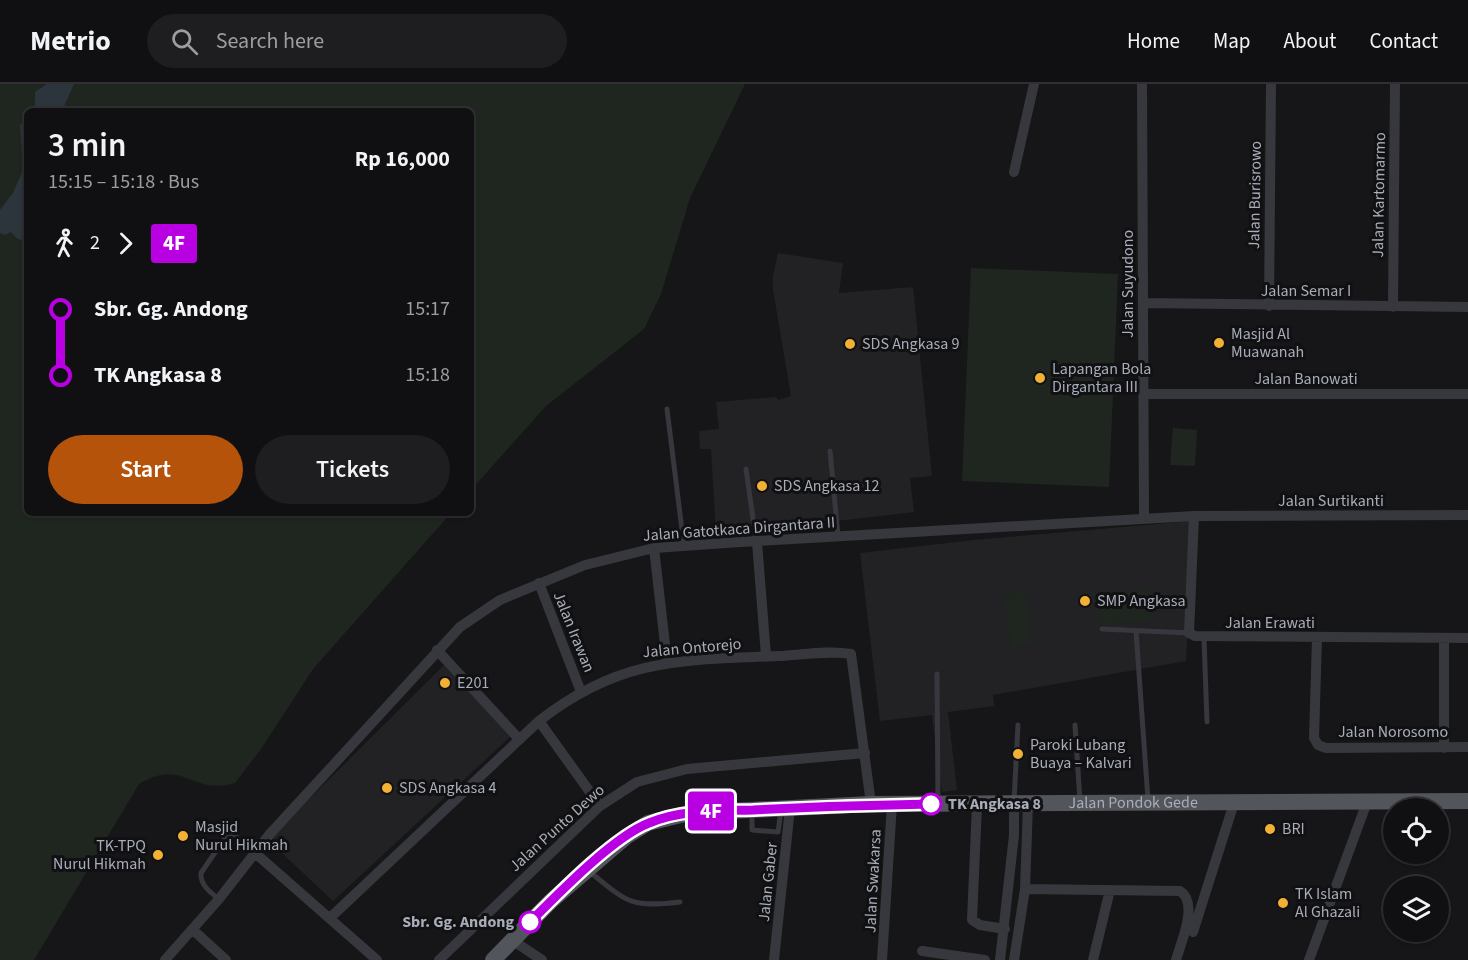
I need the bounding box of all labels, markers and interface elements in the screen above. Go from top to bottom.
search box [147,14,567,68]
text: Metrio [30,21,111,61]
icon: search [168,25,201,58]
text: Search here [216,25,324,57]
text: Home [1127,26,1180,56]
text: Map [1213,26,1251,56]
text: About [1284,26,1336,56]
text: Contact [1369,26,1438,56]
text: 3 min [48,122,126,169]
street label: Jalan Kartomarmo [1367,132,1391,258]
street label: Jalan Burisrowo [1243,141,1267,249]
text: Rp 16,000 [355,143,450,175]
text: 15:15 – 15:18 · Bus [48,168,199,196]
icon: walk [48,227,81,260]
icon: forward [109,227,142,260]
text: 4F [163,228,185,258]
text: 2 [90,229,100,257]
street label: Jalan Suyudono [1117,230,1139,338]
street label: Jalan Semar I [1261,280,1351,302]
text: Sbr. Gg. Andong [94,293,248,325]
text: 15:17 [405,295,450,323]
place label: Masjid Al Muawanah [1231,323,1304,363]
place label: SDS Angkasa 9 [862,333,959,355]
marker: Masjid Al Muawanah [1212,336,1226,350]
marker: SDS Angkasa 9 [843,337,857,351]
place label: Lapangan Bola Dirgantara III [1052,358,1151,398]
text: TK Angkasa 8 [94,359,222,391]
text: 15:18 [405,361,450,389]
street label: Jalan Banowati [1254,368,1358,390]
marker: Lapangan Bola Dirgantara III [1033,371,1047,385]
button: Start [48,435,243,504]
button: Tickets [255,435,450,504]
place label: SDS Angkasa 12 [774,475,879,497]
marker: SDS Angkasa 12 [755,479,769,493]
street label: Jalan Surtikanti [1278,490,1384,512]
street label: Jalan Gatotkaca Dirgantara II [642,511,836,547]
street label: Jalan Irawan [548,588,600,676]
place label: SMP Angkasa [1097,590,1186,612]
marker: SMP Angkasa [1078,594,1092,608]
street label: Jalan Erawati [1225,612,1315,634]
street label: Jalan Ontorejo [642,633,742,663]
place label: E201 [457,672,489,694]
marker: E201 [438,676,452,690]
street label: Jalan Norosomo [1338,721,1448,743]
place label: Paroki Lubang Buaya – Kalvari [1030,734,1132,774]
marker: Paroki Lubang Buaya – Kalvari [1011,747,1025,761]
place label: SDS Angkasa 4 [399,777,496,799]
street label: Jalan Punto Dewo [505,779,609,877]
marker: SDS Angkasa 4 [380,781,394,795]
street label: Jalan Pondok Gede [1068,791,1198,814]
line badge: 4F [684,792,738,830]
marker: TK Angkasa 8 [920,793,942,815]
place label: TK Angkasa 8 [948,793,1041,815]
text: 4F [700,796,722,826]
map controls [1383,798,1449,942]
button: locate [1383,798,1449,864]
place label: Masjid Nurul Hikmah [195,816,288,856]
place label: BRI [1282,818,1305,840]
marker: BRI [1263,822,1277,836]
marker: Masjid Nurul Hikmah [176,829,190,843]
street label: Jalan Swakarsa [859,829,887,933]
place label: TK-TPQ Nurul Hikmah [53,835,146,875]
street label: Jalan Gaber [753,841,783,923]
marker: TK-TPQ Nurul Hikmah [151,848,165,862]
button: layers [1383,876,1449,942]
place label: TK Islam Al Ghazali [1295,883,1360,923]
marker: TK Islam Al Ghazali [1276,896,1290,910]
place label: Sbr. Gg. Andong [402,911,514,933]
marker: Sbr. Gg. Andong [519,911,541,933]

